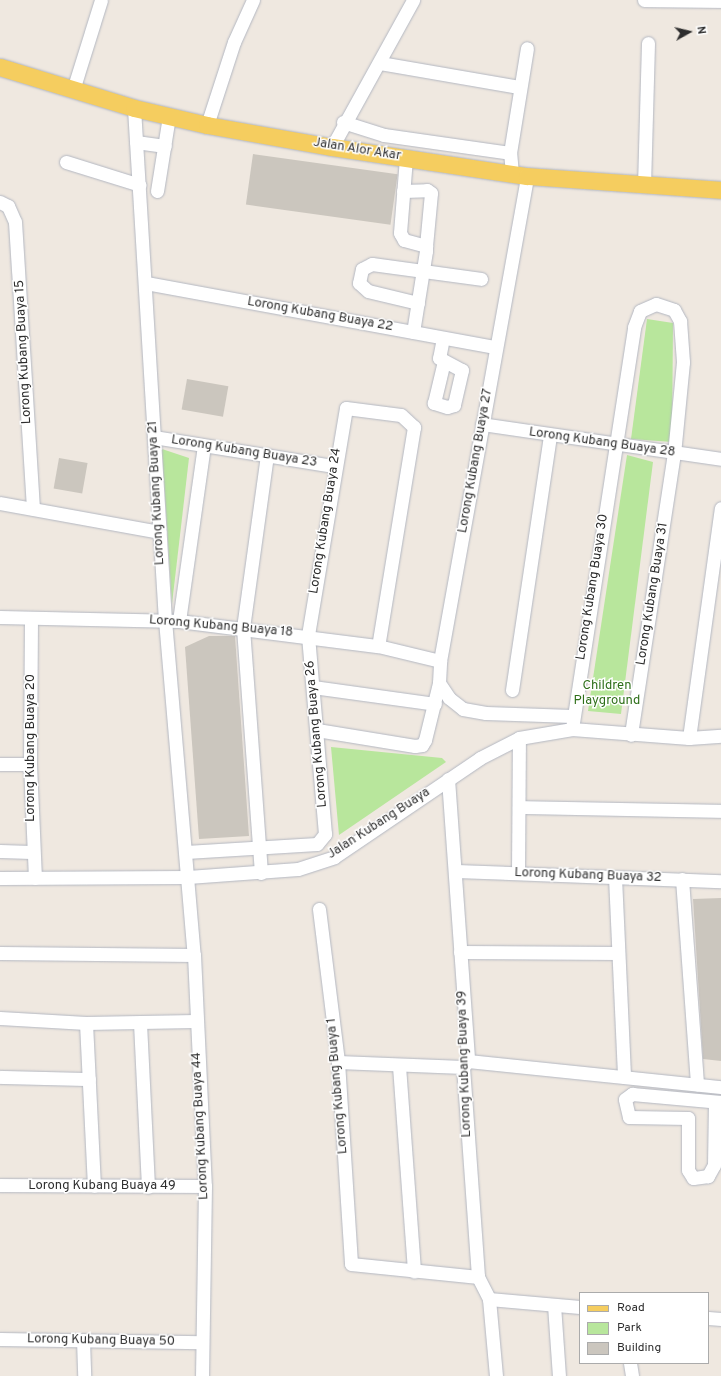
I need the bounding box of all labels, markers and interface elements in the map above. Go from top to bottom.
north arrow [669,12,709,52]
text: N [693,25,708,35]
street label: Jalan Alor Akar [311,135,403,165]
street label: Lorong Kubang Buaya 15 [12,279,36,425]
street label: Lorong Kubang Buaya 22 [246,294,394,336]
street label: Lorong Kubang Buaya 27 [456,388,496,534]
street label: Lorong Kubang Buaya 21 [145,420,169,566]
street label: Lorong Kubang Buaya 28 [528,425,676,461]
street label: Lorong Kubang Buaya 23 [170,433,318,471]
street label: Lorong Kubang Buaya 24 [307,447,345,595]
street label: Lorong Kubang Buaya 30 [574,513,612,661]
street label: Lorong Kubang Buaya 31 [634,521,672,667]
street label: Lorong Kubang Buaya 18 [148,613,294,641]
street label: Lorong Kubang Buaya 26 [303,660,331,808]
street label: Lorong Kubang Buaya 20 [23,674,39,822]
park label: Children Playground [574,679,640,710]
street label: Jalan Kubang Buaya [325,785,433,863]
street label: Lorong Kubang Buaya 32 [514,866,662,886]
street label: Lorong Kubang Buaya 39 [455,990,475,1138]
street label: Lorong Kubang Buaya 1 [324,1017,352,1155]
street label: Lorong Kubang Buaya 44 [189,1052,213,1200]
street label: Lorong Kubang Buaya 49 [28,1178,176,1194]
legend [579,1292,709,1364]
text: Road [617,1300,645,1316]
text: Park [617,1320,642,1336]
street label: Lorong Kubang Buaya 50 [27,1332,175,1350]
text: Building [617,1340,661,1356]

